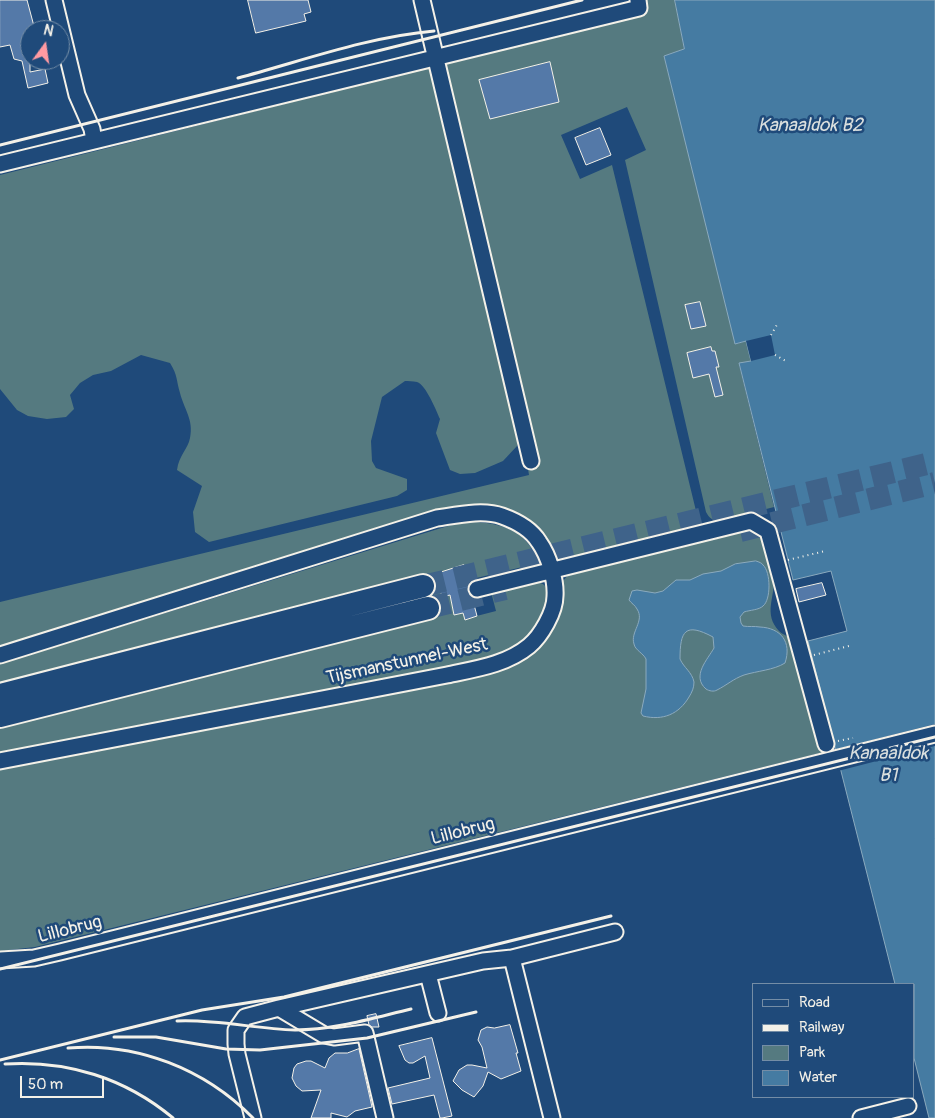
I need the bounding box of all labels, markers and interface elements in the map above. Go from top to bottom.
north arrow [20,20,70,70]
text: N [42,22,55,40]
water label: Kanaaldok B2 [757,115,863,137]
street label: Tijsmanstunnel-West [324,634,490,690]
water label: Kanaaldok B1 [848,743,928,787]
street label: Lillobrug [429,814,497,850]
street label: Lillobrug [36,912,104,948]
legend [752,983,915,1098]
text: Road [799,993,830,1012]
text: Railway [799,1018,844,1037]
text: Park [799,1043,825,1062]
scale bar [22,1066,106,1098]
text: Water [799,1068,837,1087]
text: 50 m [28,1075,63,1094]

